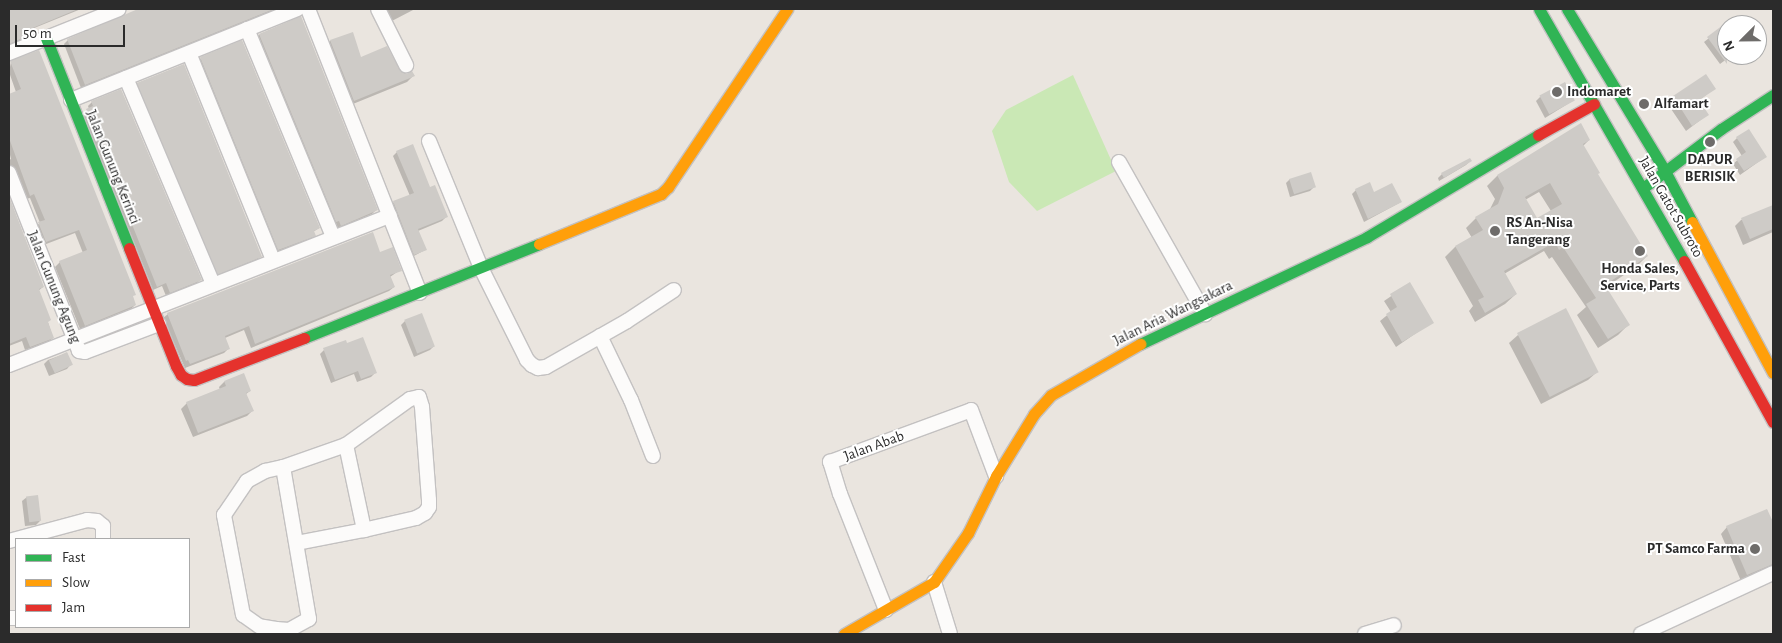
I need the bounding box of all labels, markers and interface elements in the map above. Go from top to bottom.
scale bar [18,15,128,47]
north arrow [1717,15,1767,65]
text: 50 m [23,26,52,41]
text: N [1721,38,1737,53]
place label: Indomaret [1567,83,1631,101]
marker: Indomaret [1551,86,1563,98]
place label: Alfamart [1654,95,1709,113]
marker: Alfamart [1638,98,1650,110]
street label: Jalan Gunung Kerinci [82,107,144,227]
marker: DAPUR BERISIK [1704,136,1716,148]
place label: DAPUR BERISIK [1685,150,1735,185]
street label: Jalan Gatot Subroto [1635,153,1707,261]
place label: RS An-Nisa Tangerang [1506,213,1573,248]
marker: RS An-Nisa Tangerang [1488,224,1502,238]
street label: Jalan Gunung Agung [23,228,85,346]
marker: Honda Sales, Service, Parts [1634,245,1646,257]
place label: Honda Sales, Service, Parts [1600,259,1680,294]
street label: Jalan Aria Wangsakara [1111,276,1235,350]
street label: Jalan Abab [841,427,907,465]
legend [15,538,190,628]
place label: PT Samco Farma [1647,540,1745,558]
marker: PT Samco Farma [1749,543,1761,555]
text: Fast [62,550,85,565]
text: Slow [62,575,90,590]
text: Jam [62,600,85,615]

